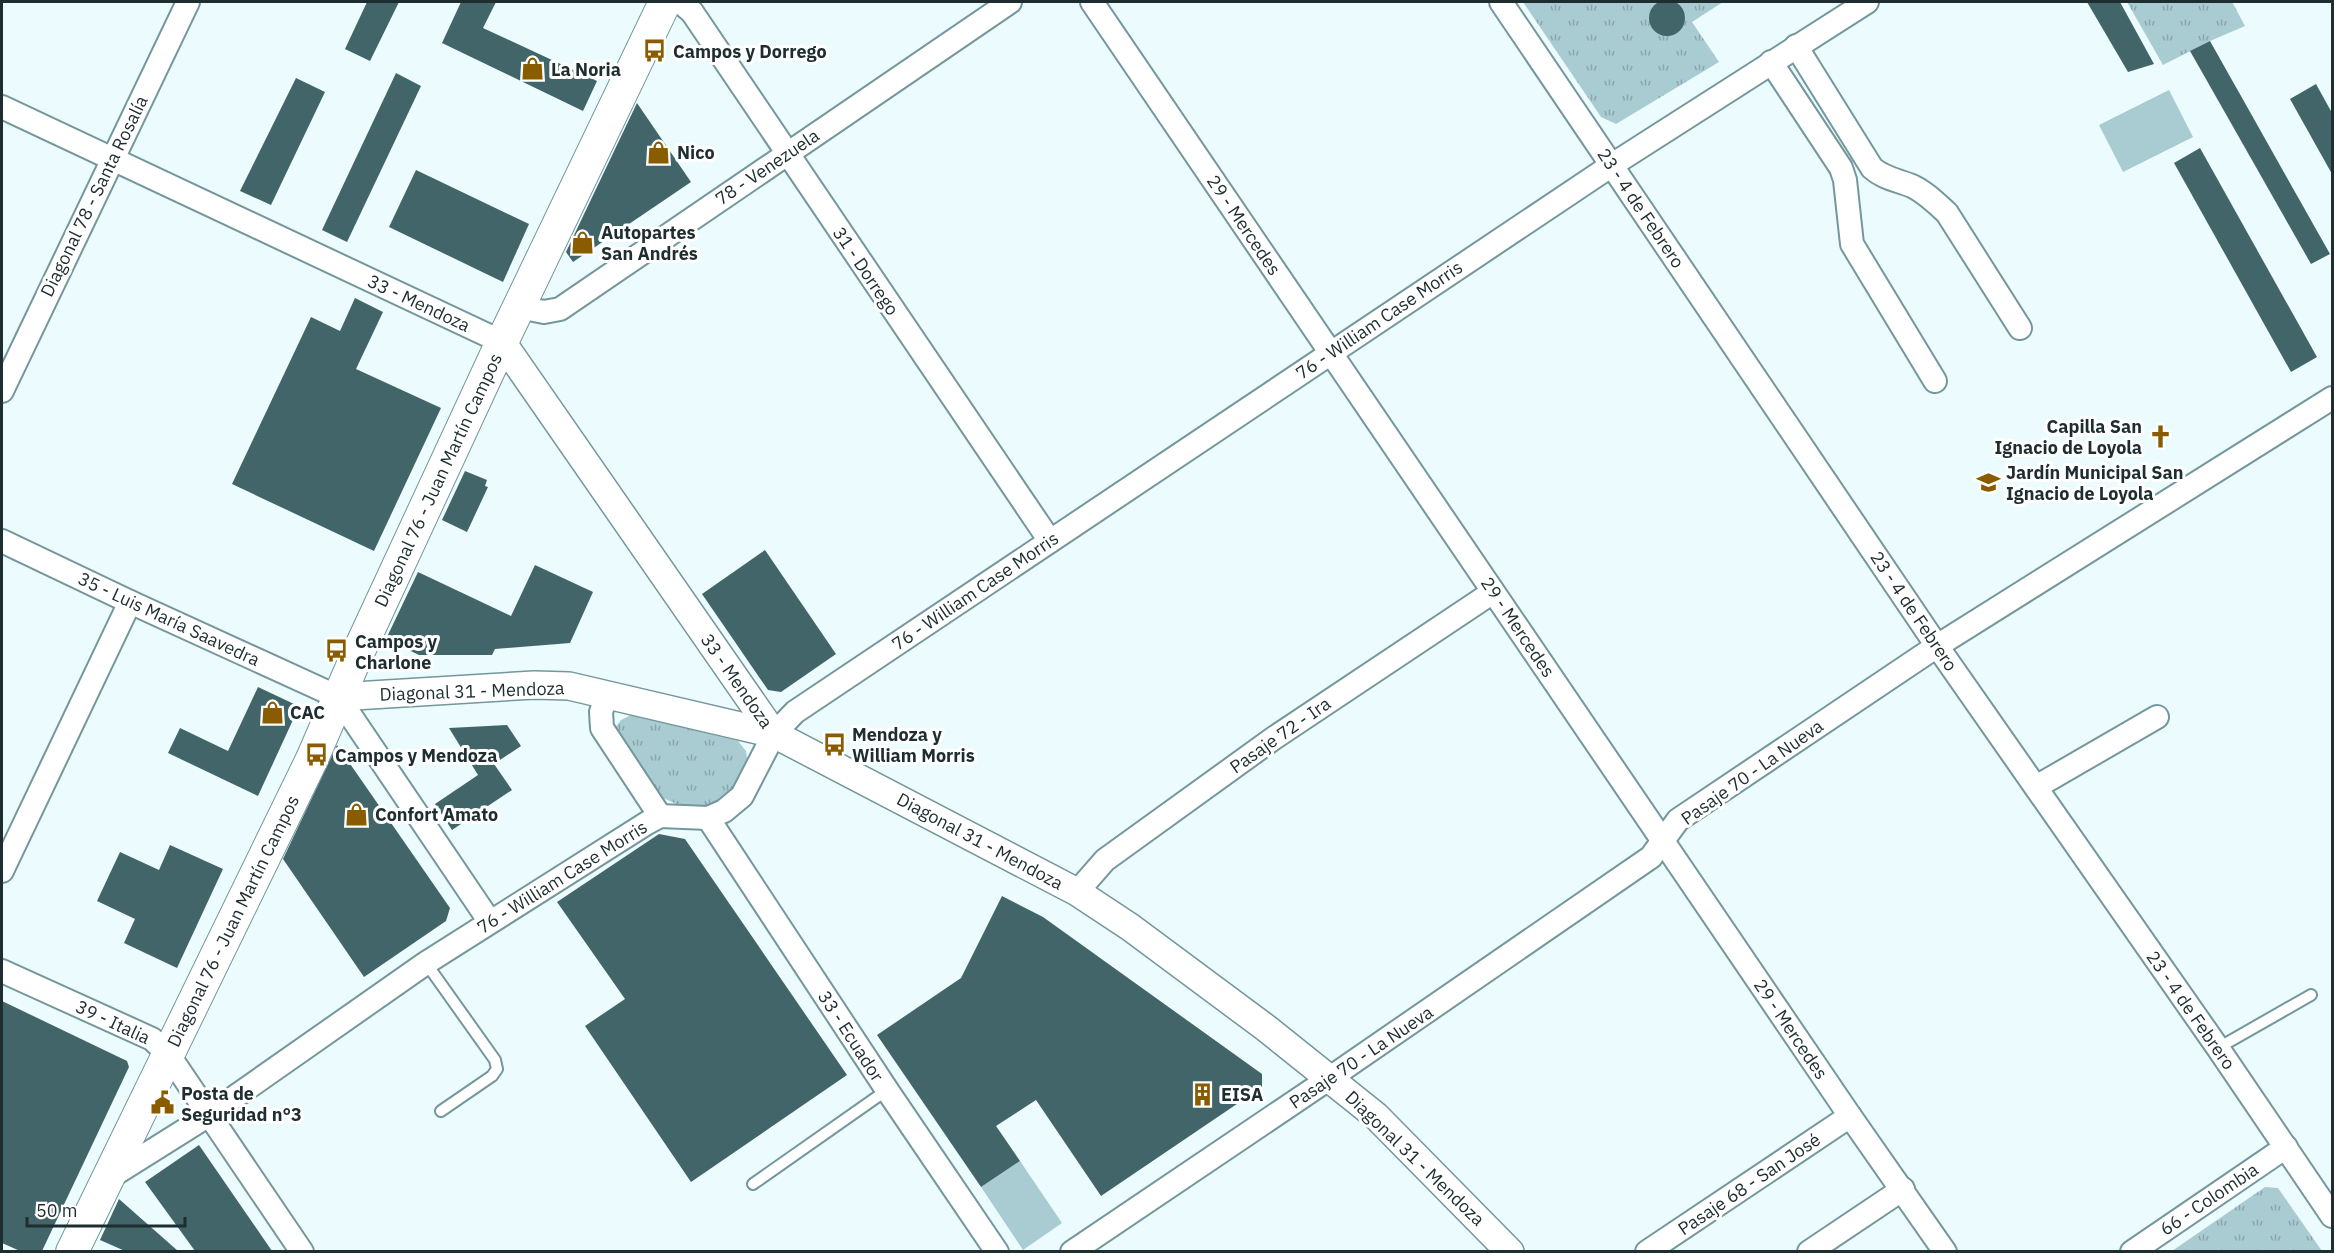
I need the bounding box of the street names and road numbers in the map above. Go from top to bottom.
street label: Diagonal 78 - Santa Rosalía [35,91,153,300]
street label: 78 - Venezuela [711,124,824,210]
street label: 23 - 4 de Febrero [1592,144,1690,272]
street label: 29 - Mercedes [1202,170,1286,280]
street label: 31 - Dorrego [828,222,904,320]
street label: 76 - William Case Morris [1291,256,1467,384]
street label: 33 - Mendoza [364,269,474,337]
street label: Diagonal 76 - Juan Martín Campos [369,349,507,611]
street label: 76 - William Case Morris [887,527,1063,655]
street label: 23 - 4 de Febrero [1865,547,1963,675]
street label: 35 - Luis María Saavedra [75,567,264,671]
street label: 29 - Mercedes [1476,572,1560,682]
street label: 33 - Mendoza [696,629,778,733]
street label: Diagonal 31 - Mendoza [379,676,565,706]
street label: Pasaje 72 - Ira [1225,692,1335,778]
street label: Pasaje 70 - La Nueva [1676,714,1828,830]
street label: Diagonal 31 - Mendoza [893,787,1067,895]
street label: Diagonal 76 - Juan Martín Campos [162,791,304,1051]
street label: 76 - William Case Morris [473,815,651,939]
street label: 23 - 4 de Febrero [2141,946,2241,1074]
street label: 29 - Mercedes [1749,974,1833,1084]
street label: 33 - Ecuador [813,986,889,1086]
street label: 39 - Italia [72,995,154,1049]
street label: Pasaje 70 - La Nueva [1285,1000,1438,1114]
street label: Diagonal 31 - Mendoza [1340,1085,1490,1231]
street label: Pasaje 68 - San José [1673,1128,1825,1240]
street label: 66 - Colombia [2155,1157,2263,1240]

